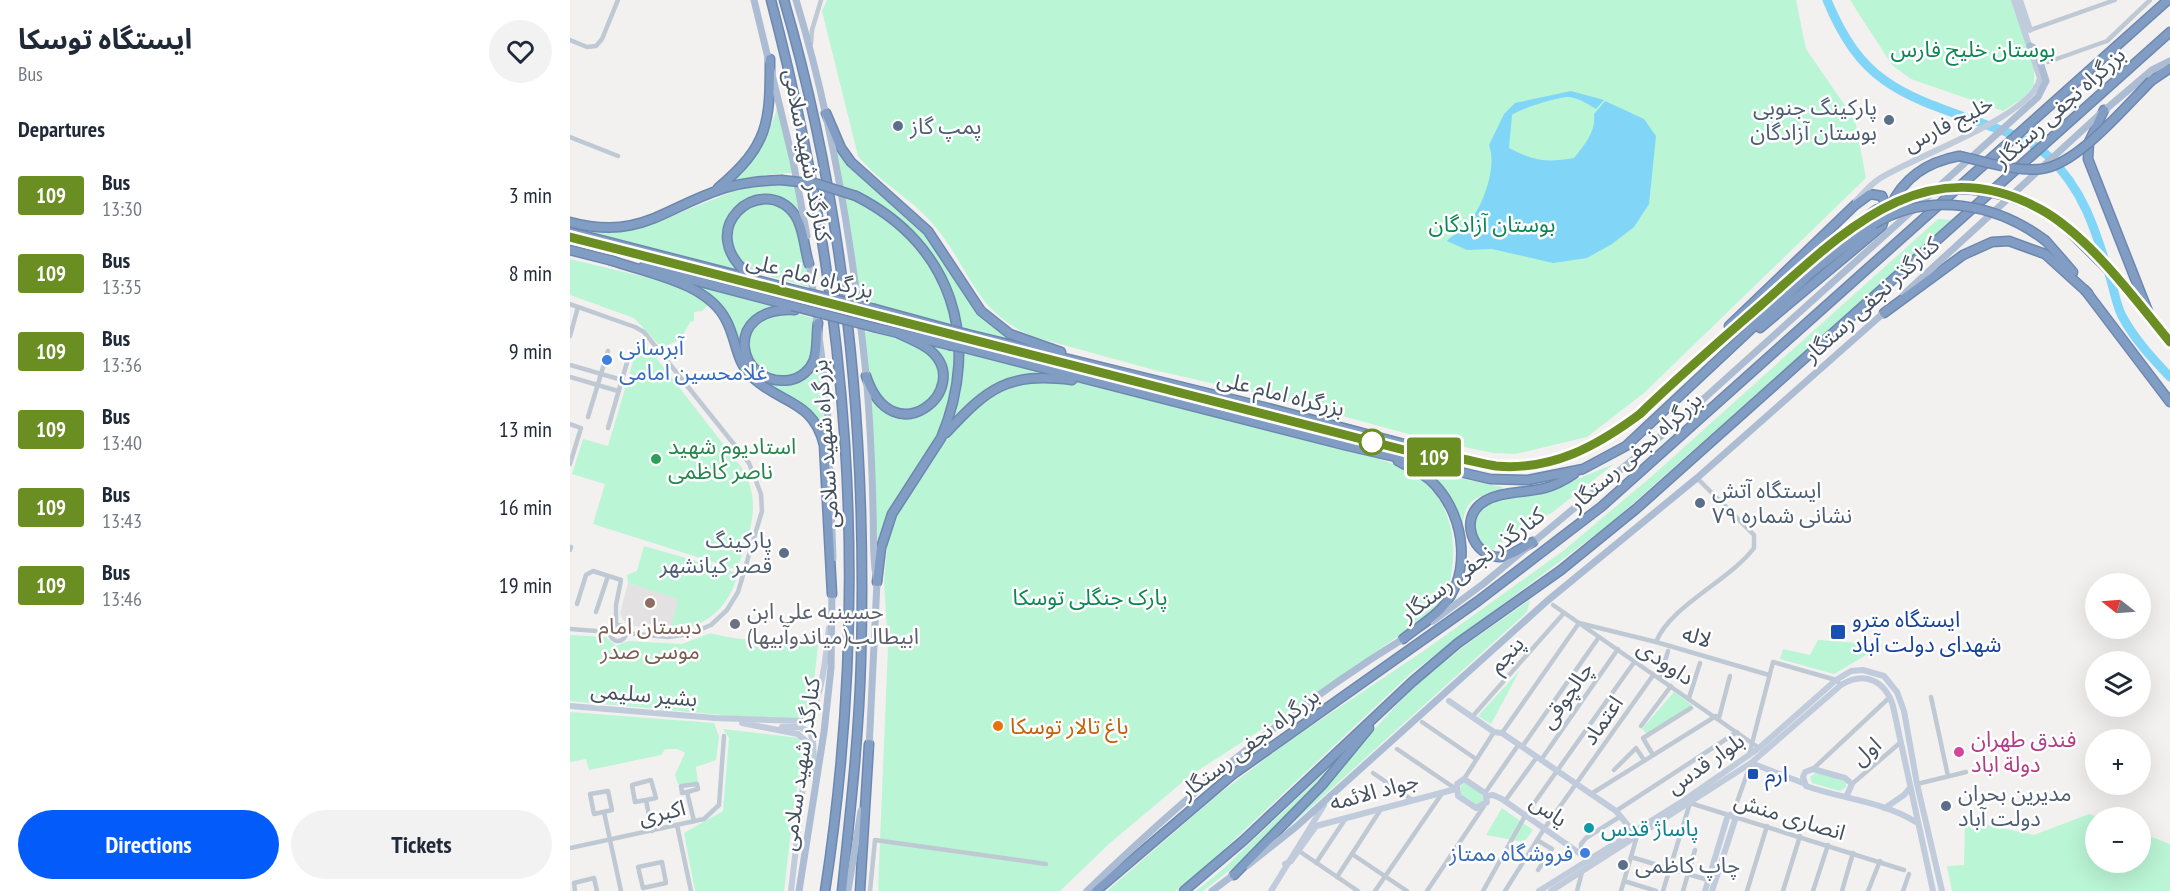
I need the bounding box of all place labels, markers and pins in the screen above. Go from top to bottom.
place label: پارکینگ جنوبی بوستان آزادگان [1750,93,1877,146]
place label: پمپ گاز [909,112,982,142]
marker: پارکینگ جنوبی بوستان آزادگان [1882,113,1896,127]
marker: پمپ گاز [891,119,905,133]
place label: آبرسانی غلامحسین امامی [619,333,767,386]
marker: آبرسانی غلامحسین امامی [600,353,614,367]
unlabelled marker [1359,429,1385,455]
place label: استادیوم شهید ناصر کاظمی [668,432,796,485]
marker: استادیوم شهید ناصر کاظمی [649,452,663,466]
place label: ایستگاه آتش نشانی شماره ۷۹ [1712,476,1852,529]
marker: ایستگاه آتش نشانی شماره ۷۹ [1693,496,1707,510]
place label: پارکینگ قصر کیانشهر [659,526,772,579]
marker: پارکینگ قصر کیانشهر [777,546,791,560]
marker: دبستان امام موسی صدر [643,596,657,610]
place label: حسینیه علی ابن ابیطالب(میاندوآبیها) [747,597,919,650]
place label: ایستگاه مترو شهدای دولت آباد [1852,605,2001,658]
place label: دبستان امام موسی صدر [598,612,702,665]
marker: حسینیه علی ابن ابیطالب(میاندوآبیها) [728,617,742,631]
marker: ایستگاه مترو شهدای دولت آباد [1829,623,1847,641]
place label: باغ تالار توسکا [1010,712,1128,743]
marker: باغ تالار توسکا [991,719,1005,733]
place label: فندق طهران دولة اباد [1971,725,2076,778]
marker: فندق طهران دولة اباد [1952,745,1966,759]
place label: ارم [1765,760,1788,791]
marker: ارم [1746,767,1760,781]
place label: مدیرین بحران دولت آباد [1958,779,2072,832]
marker: مدیرین بحران دولت آباد [1939,799,1953,813]
place label: پاساژ قدس [1601,814,1699,843]
marker: پاساژ قدس [1582,821,1596,835]
place label: فروشگاه ممتاز [1448,839,1573,867]
marker: فروشگاه ممتاز [1578,846,1592,860]
place label: چاپ كاظمى [1635,851,1740,881]
marker: چاپ كاظمى [1616,858,1630,872]

